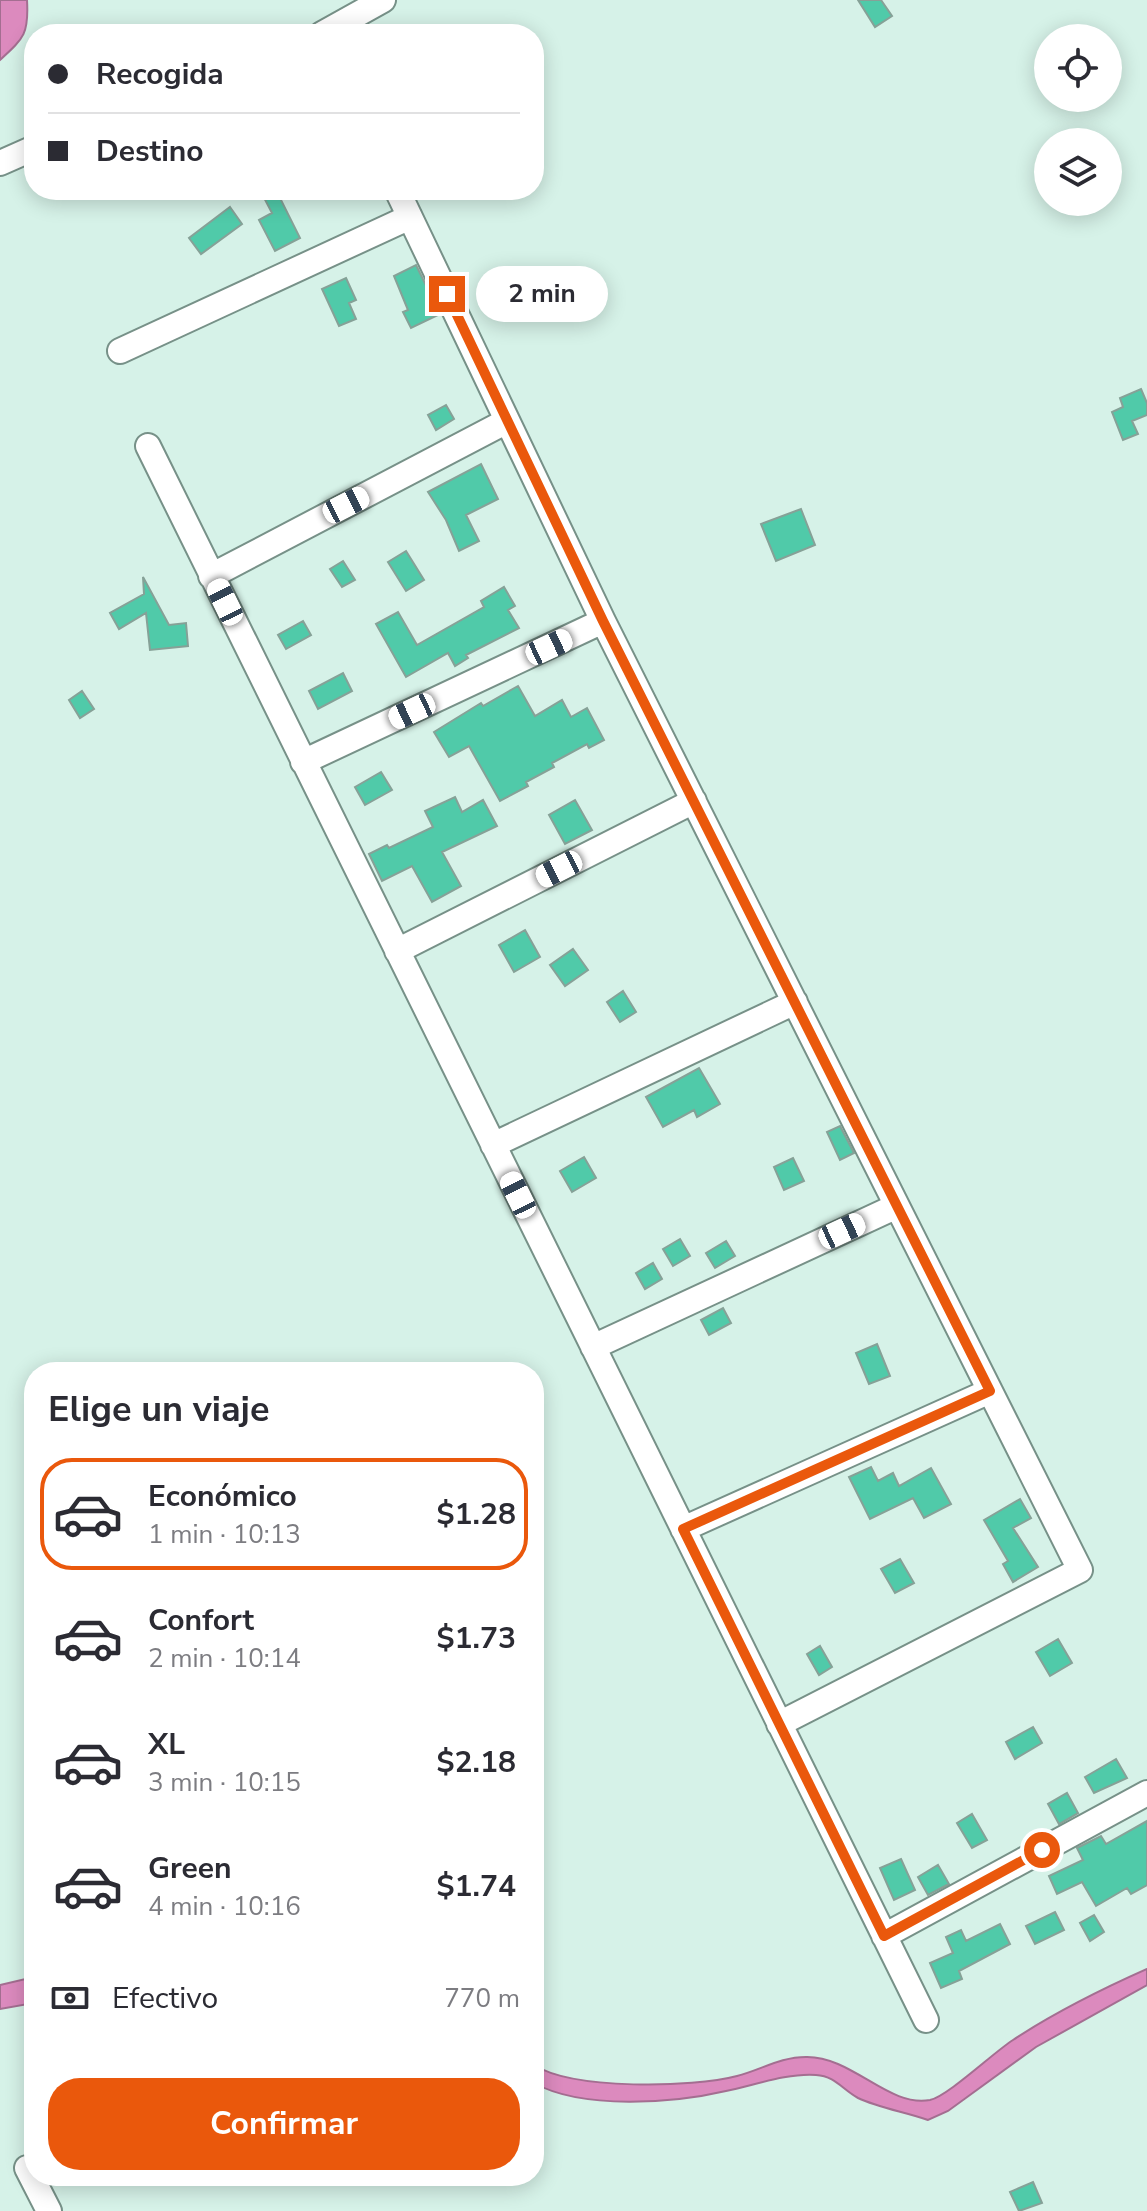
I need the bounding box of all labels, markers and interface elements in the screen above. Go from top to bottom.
map controls [1034,24,1122,216]
button: locate [1034,24,1122,112]
text: Recogida [96,54,224,95]
button: layers [1034,128,1122,216]
text: Destino [96,131,204,172]
callout: 2 min [475,266,607,322]
route end [429,276,465,312]
text: 2 min [508,276,576,311]
car [319,483,373,527]
car [204,575,246,629]
car [522,626,576,668]
car [385,690,439,732]
car [532,847,586,891]
car [497,1168,539,1222]
car [815,1210,869,1252]
text: Elige un viaje [48,1385,269,1434]
text: Económico [148,1476,297,1517]
icon: car [52,1478,124,1550]
text: $1.28 [437,1494,516,1535]
text: 1 min · 10:13 [148,1517,301,1552]
text: Confort [148,1600,254,1641]
icon: car [52,1602,124,1674]
text: $1.73 [437,1618,516,1659]
text: 2 min · 10:14 [148,1641,301,1676]
text: XL [148,1724,185,1765]
icon: car [52,1726,124,1798]
text: $2.18 [437,1742,516,1783]
text: 3 min · 10:15 [148,1765,301,1800]
route start [1024,1832,1060,1868]
text: Green [148,1848,232,1889]
icon: car [52,1850,124,1922]
text: $1.74 [437,1866,516,1907]
text: 4 min · 10:16 [148,1889,301,1924]
icon: cash [48,1976,92,2020]
text: Efectivo [112,1978,218,2019]
text: 770 m [444,1981,520,2016]
button: Confirmar [48,2078,520,2170]

